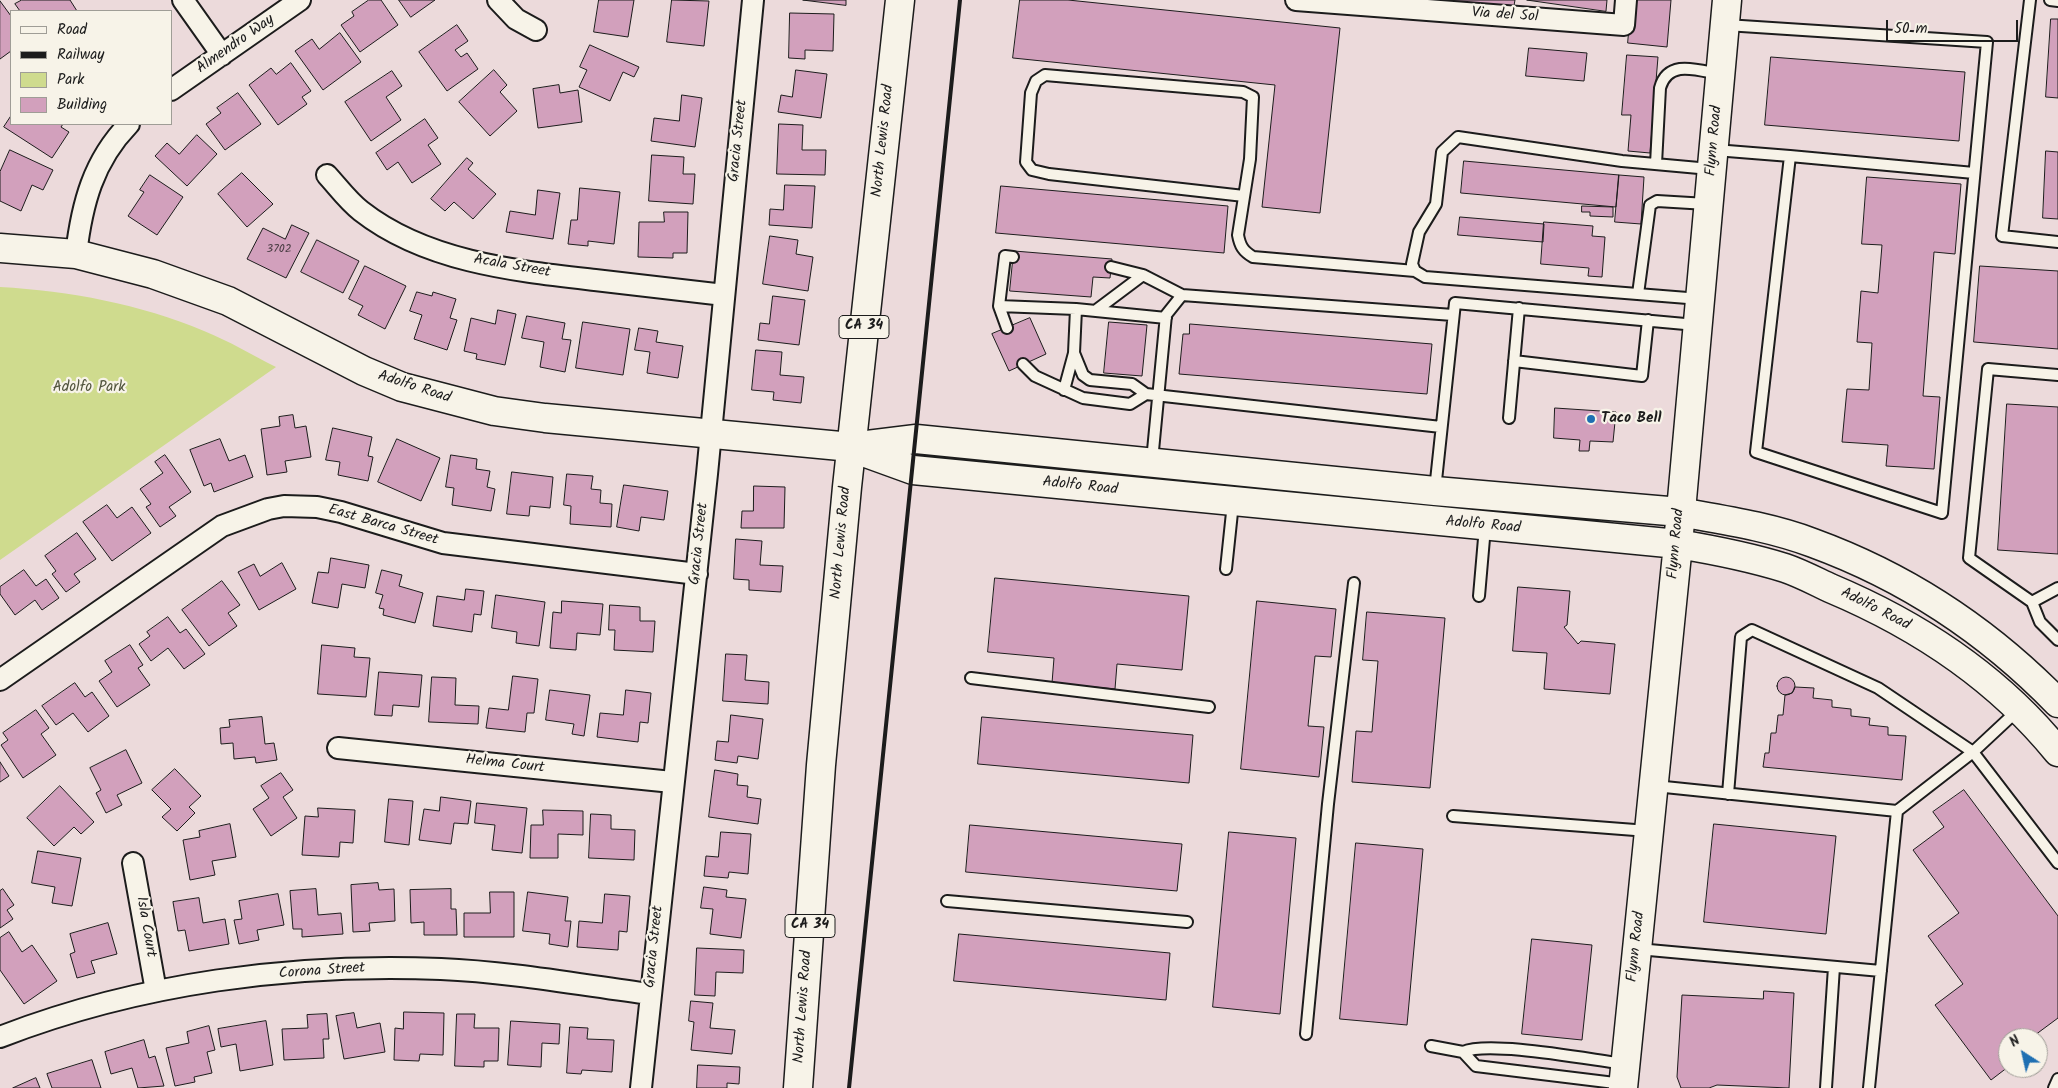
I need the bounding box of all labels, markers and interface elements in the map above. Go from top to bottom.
street label: Via del Sol [1471,5,1539,27]
legend [10,10,172,125]
scale bar [1888,10,2020,42]
street label: Almendro Way [194,12,278,78]
text: 50 m [1894,17,1928,41]
text: Road [57,18,87,42]
text: Railway [57,43,104,67]
text: Park [57,68,84,92]
street label: North Lewis Road [869,84,899,198]
text: Building [57,93,107,117]
street label: Gracia Street [726,99,752,183]
street label: Flynn Road [1703,105,1727,177]
house number: 3702 [266,243,292,257]
street label: Acala Street [472,251,552,283]
road number: CA 34 [839,316,889,338]
street label: Adolfo Road [375,368,453,408]
park label: Adolfo Park [53,379,125,397]
place label: Taco Bell [1601,410,1661,428]
marker: Taco Bell [1585,413,1597,425]
street label: Adolfo Road [1041,474,1119,500]
street label: North Lewis Road [828,486,856,600]
street label: East Barca Street [326,502,440,550]
street label: Gracia Street [687,502,713,586]
street label: Flynn Road [1665,508,1689,580]
street label: Adolfo Road [1445,514,1521,538]
street label: Adolfo Road [1837,585,1913,635]
street label: Helma Court [465,752,545,778]
street label: Isla Court [131,895,159,959]
street label: Gracia Street [642,905,668,989]
street label: Flynn Road [1624,911,1650,983]
road number: CA 34 [785,914,835,938]
street label: North Lewis Road [791,950,817,1064]
street label: Corona Street [278,960,366,984]
north arrow [1998,1028,2048,1078]
text: N [2005,1030,2025,1053]

